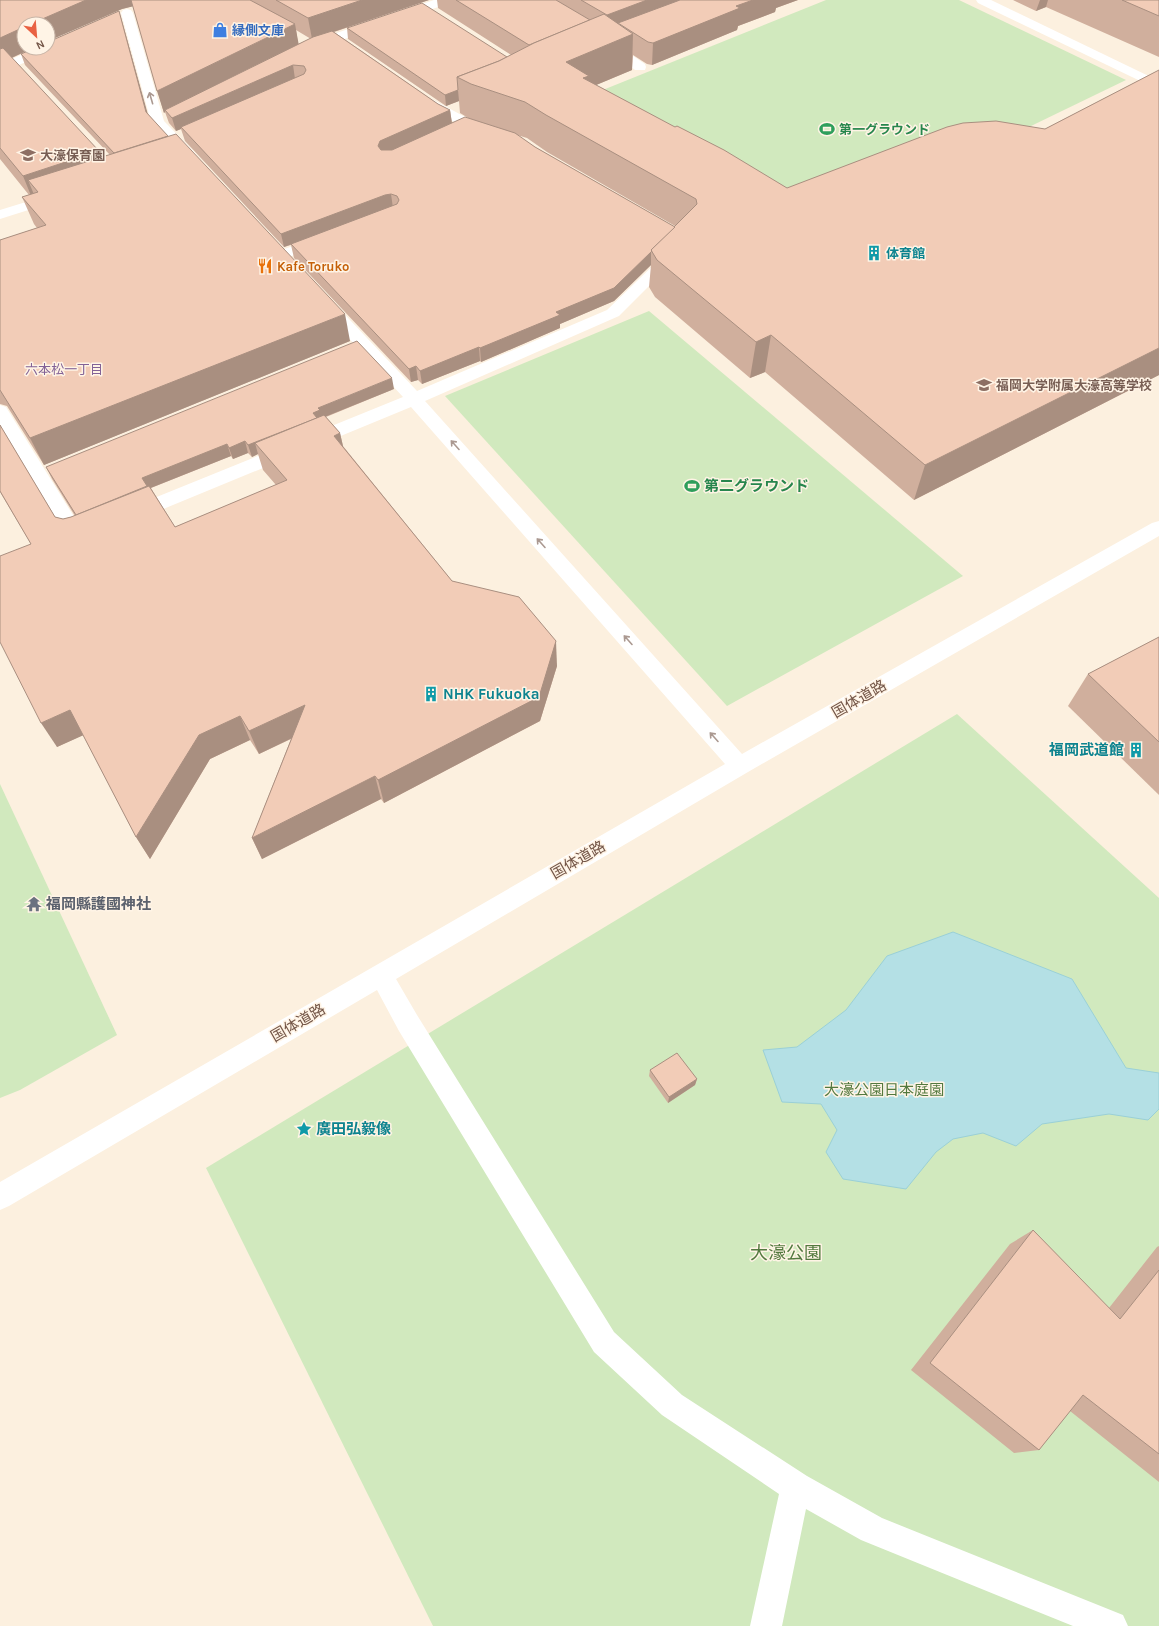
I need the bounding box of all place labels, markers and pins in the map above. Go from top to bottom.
shop icon: 縁側文庫 [211,21,229,39]
place label: 縁側文庫 [232,23,284,38]
sports icon: 第一グラウンド [818,120,836,138]
place label: 第一グラウンド [839,122,930,137]
school or university icon: 大濠保育園 [19,146,37,164]
place label: 大濠保育園 [40,148,105,163]
building icon: 体育館 [865,244,883,262]
place label: 体育館 [886,246,925,261]
restaurant icon: Kafe Toruko [256,257,274,275]
place label: Kafe Toruko [277,259,349,274]
school or university icon: 福岡大学附属大濠高等学校 [975,376,993,394]
place label: 福岡大学附属大濠高等学校 [996,378,1152,393]
sports icon: 第二グラウンド [683,477,701,495]
place label: 第二グラウンド [704,477,809,495]
building icon: NHK Fukuoka [422,685,440,703]
place label: NHK Fukuoka [443,685,540,703]
place label: 福岡武道館 [1048,741,1124,759]
building icon: 福岡武道館 [1127,741,1145,759]
temple icon: 福岡縣護國神社 [25,895,43,913]
place label: 福岡縣護國神社 [45,895,151,913]
place icon: 廣田弘毅像 [295,1120,313,1138]
place label: 廣田弘毅像 [316,1120,391,1138]

